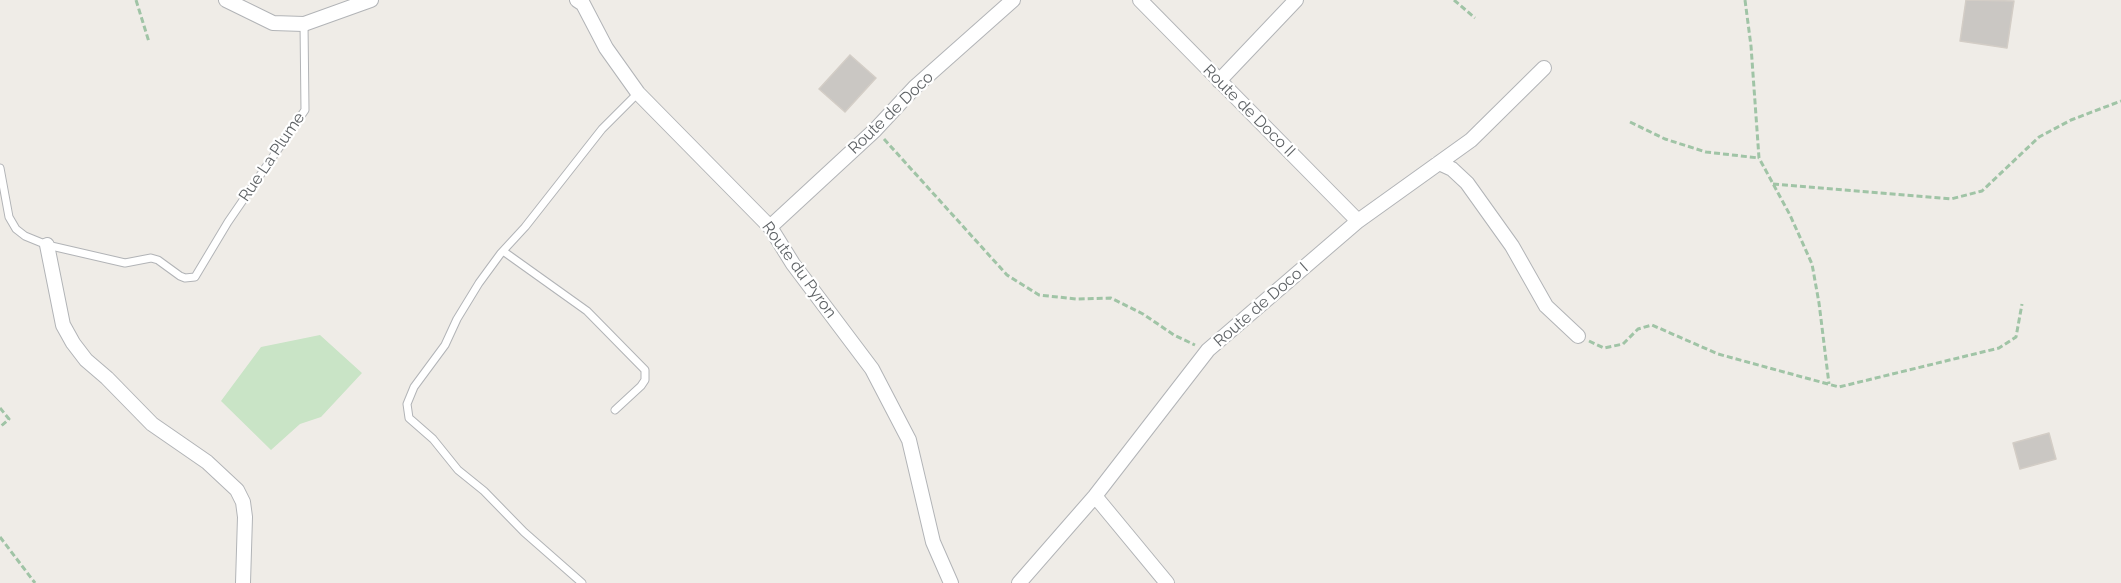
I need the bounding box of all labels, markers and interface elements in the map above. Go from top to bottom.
street label: Route de Doco II [1199,61,1299,161]
street label: Route de Doco [845,68,937,158]
street label: Rue La Plume [235,109,309,205]
street label: Route du Pyron [758,218,840,322]
street label: Route de Doco I [1210,259,1312,351]

